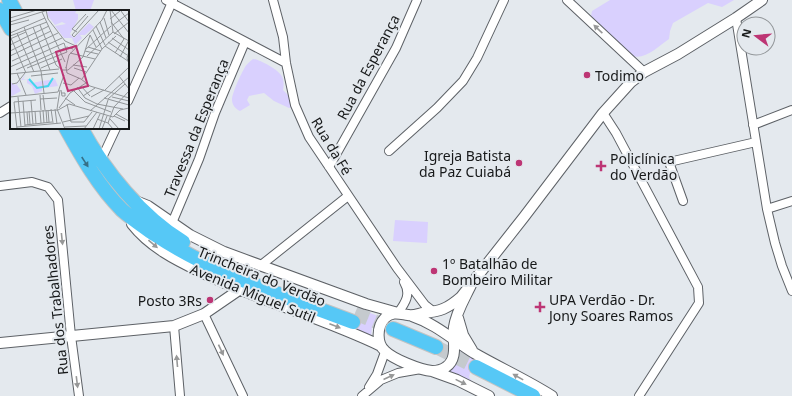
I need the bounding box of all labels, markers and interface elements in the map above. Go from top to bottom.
inset map [10,10,129,129]
street label: Rua da Esperança [332,11,404,123]
north arrow [736,16,776,56]
one-way arrow [593,24,603,34]
text: N [737,27,754,39]
street label: Travessa da Esperança [159,56,233,200]
place label: Todimo [595,66,644,85]
marker: Todimo [582,70,592,80]
street label: Rua da Fé [307,114,357,178]
place label: Igreja Batista da Paz Cuiabá [419,146,511,181]
place label: Policlínica do Verdão [610,149,677,184]
one-way arrow [81,157,89,167]
marker: Igreja Batista da Paz Cuiabá [514,158,524,168]
marker: Policlínica do Verdão [595,160,607,172]
street label: Rua dos Trabalhadores [38,224,72,376]
one-way arrow [58,233,65,245]
one-way arrow [148,239,158,248]
street label: Trincheira do Verdão [195,242,329,310]
place label: 1º Batalhão de Bombeiro Militar [442,254,553,289]
street label: Avenida Miguel Sutil [187,259,319,327]
marker: 1º Batalhão de Bombeiro Militar [429,266,439,276]
place label: UPA Verdão - Dr. Jony Soares Ramos [547,290,674,325]
place label: Posto 3Rs [138,291,202,310]
marker: Posto 3Rs [205,295,215,305]
marker: UPA Verdão - Dr. Jony Soares Ramos [534,301,546,313]
one-way arrow [329,323,341,329]
one-way arrow [218,344,224,355]
one-way arrow [174,355,181,367]
one-way arrow [383,374,394,380]
one-way arrow [512,374,524,380]
one-way arrow [74,376,80,388]
one-way arrow [456,379,467,385]

